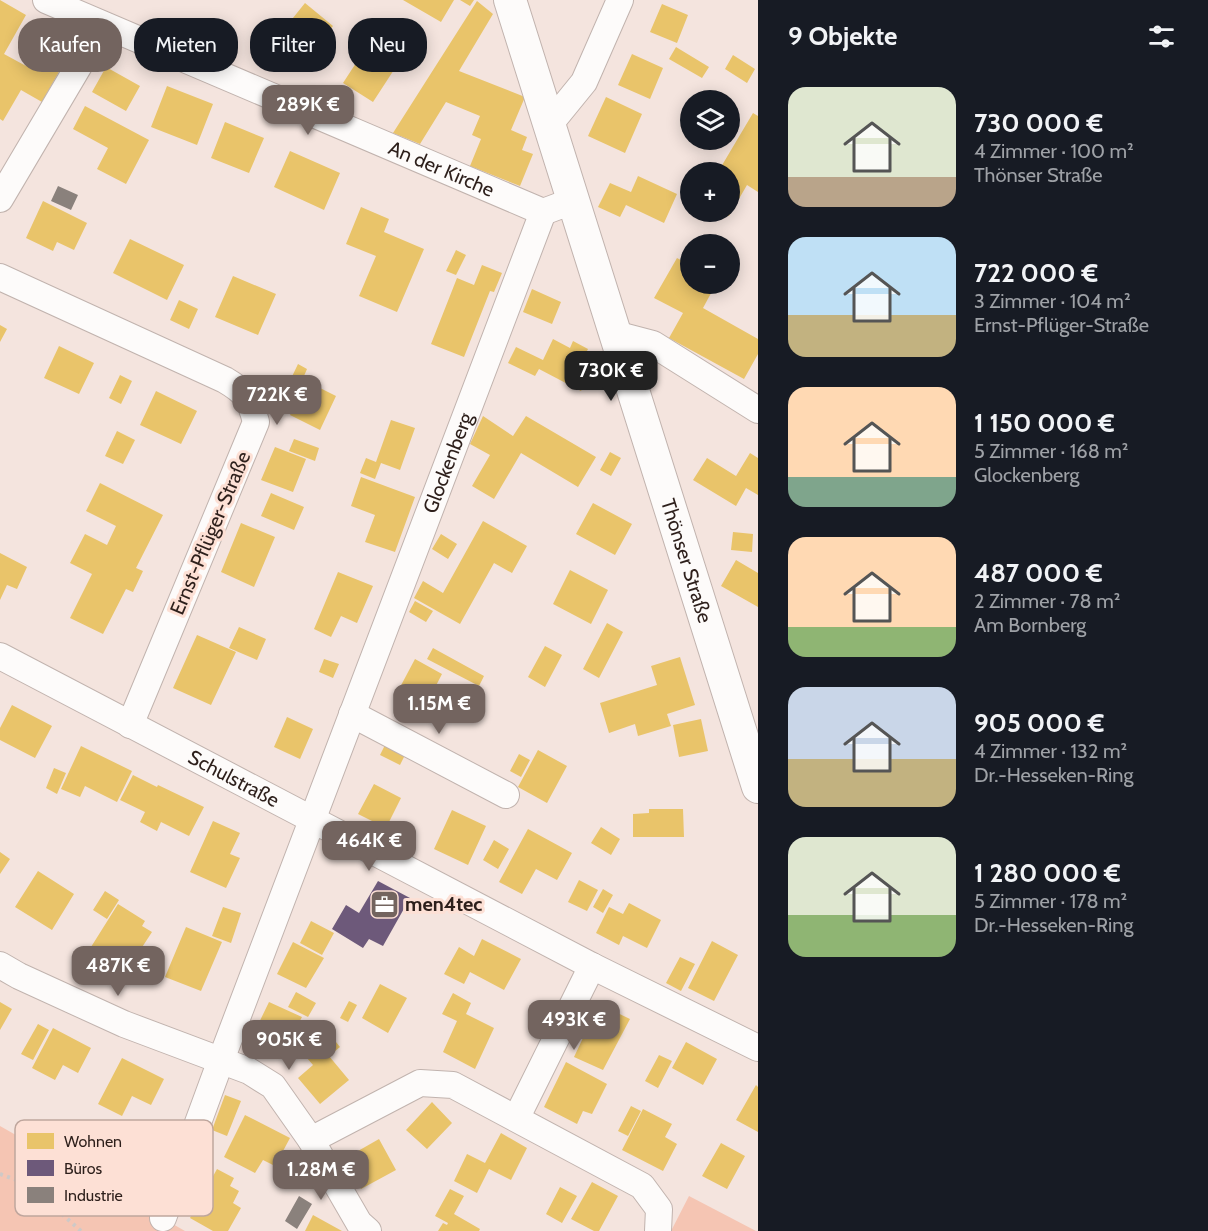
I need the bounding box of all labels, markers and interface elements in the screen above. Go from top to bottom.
chip: Kaufen [18,18,122,72]
chip: Mieten [134,18,238,72]
chip: Filter [250,18,336,72]
chip: Neu [348,18,427,72]
text: 9 Objekte [788,20,897,52]
icon: filters [1145,20,1178,53]
pin: 289K € [259,85,357,136]
map controls [680,90,740,294]
button: layers [680,90,740,150]
text: 289K € [276,92,340,116]
text: 730 000 € [974,107,1103,139]
icon: home [836,111,908,183]
street label: An der Kirche [385,136,498,202]
text: 4 Zimmer · 100 m² [974,139,1134,163]
button: + [680,162,740,222]
text: Thönser Straße [974,163,1102,187]
button: − [680,234,740,294]
text: 722 000 € [974,257,1098,289]
icon: home [836,261,908,333]
text: 3 Zimmer · 104 m² [974,289,1131,313]
text: Ernst-Pflüger-Straße [974,313,1149,337]
pin: 730K € [562,351,660,402]
text: 730K € [579,358,643,382]
pin: 722K € [228,375,326,426]
text: 722K € [246,382,308,406]
text: 1 150 000 € [974,407,1115,439]
street label: Glockenberg [418,408,478,517]
icon: home [836,411,908,483]
text: 5 Zimmer · 168 m² [974,439,1129,463]
street label: Ernst-Pflüger-Straße [165,448,255,618]
text: Glockenberg [974,463,1079,487]
street label: Thönser Straße [656,496,717,626]
text: 487 000 € [974,557,1103,589]
icon: home [836,561,908,633]
text: 2 Zimmer · 78 m² [974,589,1120,613]
text: Am Bornberg [974,613,1086,637]
pin: 1.15M € [384,684,494,735]
text: 1.15M € [407,691,471,715]
text: 905 000 € [974,707,1104,739]
icon: home [836,711,908,783]
text: 4 Zimmer · 132 m² [974,739,1127,763]
street label: Schulstraße [184,745,283,812]
text: Dr.-Hesseken-Ring [974,763,1133,787]
pin: 464K € [320,821,418,872]
text: 464K € [336,828,402,852]
text: 1 280 000 € [974,857,1121,889]
icon: home [836,861,908,933]
office icon: men4tec [368,888,400,920]
text: 5 Zimmer · 178 m² [974,889,1127,913]
place label: men4tec [405,892,482,916]
text: Dr.-Hesseken-Ring [974,913,1133,937]
pin: 487K € [69,946,167,997]
text: 487K € [86,953,150,977]
pin: 493K € [525,1000,623,1051]
text: 493K € [542,1007,606,1031]
pin: 905K € [240,1020,338,1071]
text: 905K € [256,1027,322,1051]
legend [15,1120,213,1216]
text: Wohnen [64,1132,122,1151]
pin: 1.28M € [266,1150,376,1201]
text: 1.28M € [287,1157,355,1181]
text: Büros [64,1159,103,1178]
text: Industrie [64,1186,123,1205]

